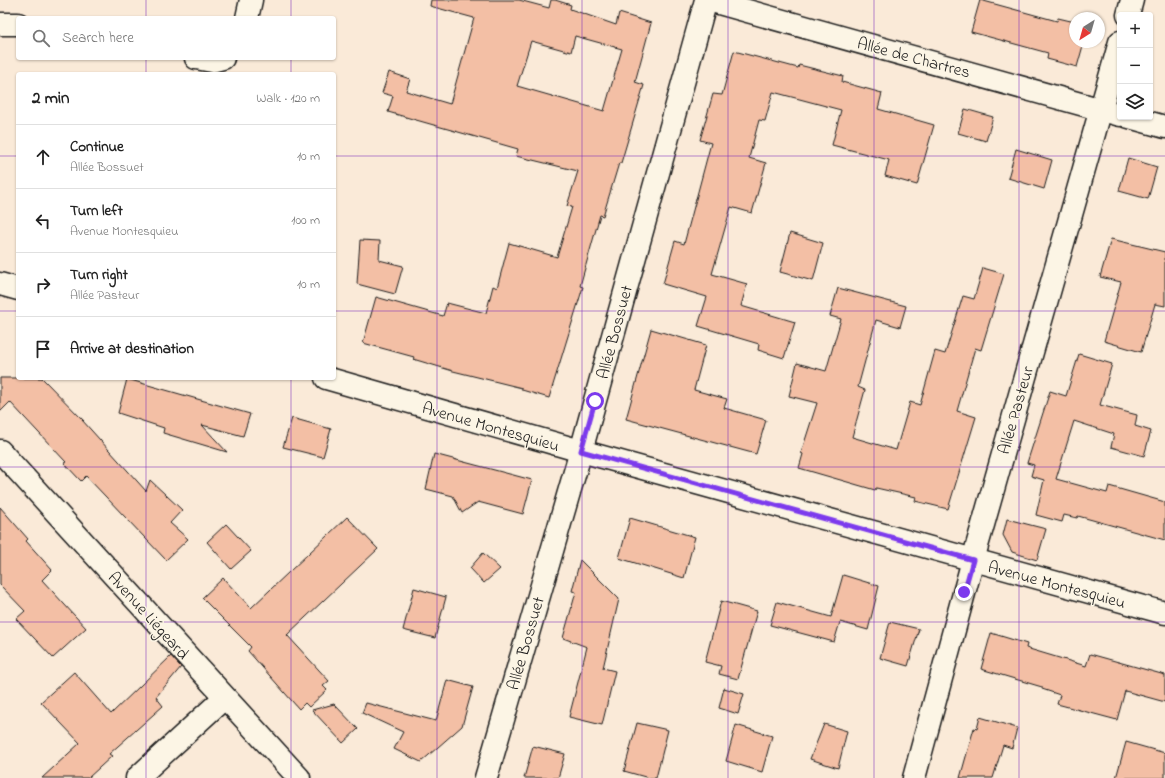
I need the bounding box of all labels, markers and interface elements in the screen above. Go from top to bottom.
north arrow [1069,12,1105,48]
map controls [1117,12,1153,120]
button: + [1117,12,1153,48]
search box [16,16,336,60]
icon: search [30,27,52,49]
text: Search here [62,27,134,49]
street label: Allée de Chartres [854,31,973,86]
button: − [1117,48,1153,84]
button: layers [1117,84,1153,120]
text: 2 min [32,86,69,111]
text: Walk · 120 m [256,89,320,108]
text: Continue [70,136,124,158]
icon: ahead [32,146,54,168]
text: 10 m [297,147,320,166]
text: Allée Bossuet [70,158,144,177]
text: Turn left [70,200,123,222]
icon: left [32,210,54,232]
text: 100 m [291,211,320,230]
text: Avenue Montesquieu [70,222,178,241]
text: Turn right [70,264,128,286]
icon: right [32,274,54,296]
text: 10 m [297,275,320,294]
street label: Allée Bossuet [591,282,640,382]
text: Allée Pasteur [70,286,139,305]
icon: arrive [32,338,54,360]
text: Arrive at destination [70,338,194,360]
street label: Allée Pasteur [992,363,1041,457]
route start [586,392,604,410]
street label: Avenue Montesquieu [419,396,562,459]
street label: Avenue Montesquieu [985,555,1128,616]
street label: Avenue Liégeard [100,566,195,667]
route end [955,583,973,601]
street label: Allée Bossuet [501,593,552,693]

